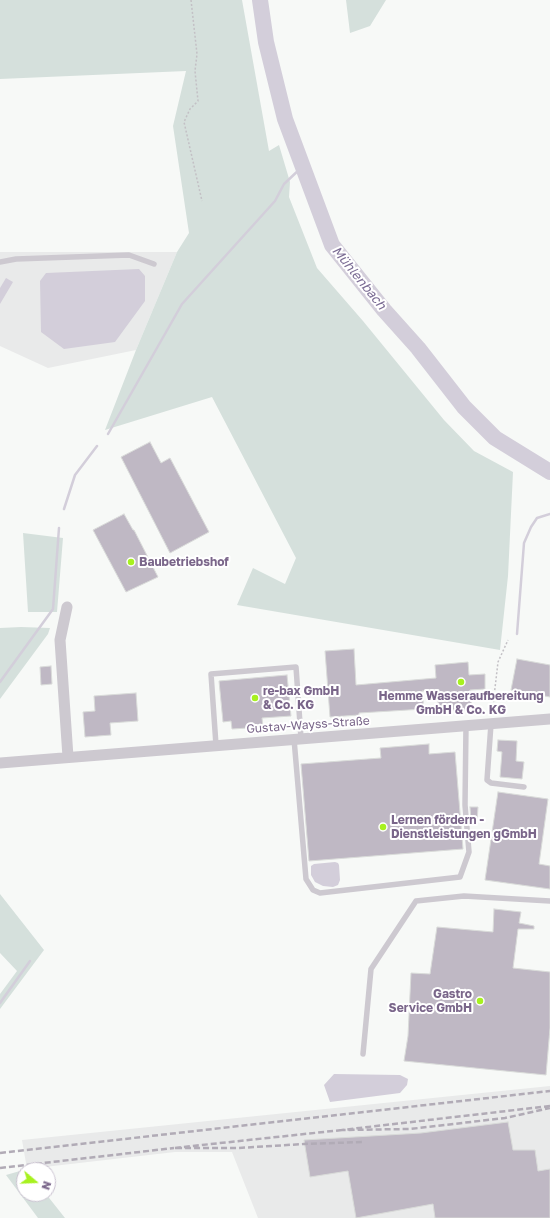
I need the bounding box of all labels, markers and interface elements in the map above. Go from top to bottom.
water label: Mühlenbach [329,243,389,313]
place label: Baubetriebshof [139,555,229,569]
marker: Baubetriebshof [126,557,136,567]
marker: Hemme Wasseraufbereitung GmbH & Co. KG [456,677,466,687]
place label: re-bax GmbH & Co. KG [263,684,339,712]
place label: Hemme Wasseraufbereitung GmbH & Co. KG [378,689,544,717]
marker: re-bax GmbH & Co. KG [250,693,260,703]
street label: Gustav-Wayss-Straße [246,714,370,736]
place label: Lernen fördern - Dienstleistungen gGmbH [391,813,537,841]
marker: Lernen fördern - Dienstleistungen gGmbH [378,822,388,832]
place label: Gastro Service GmbH [389,987,472,1015]
marker: Gastro Service GmbH [475,996,485,1006]
north arrow [16,1162,56,1202]
text: N [39,1180,54,1192]

